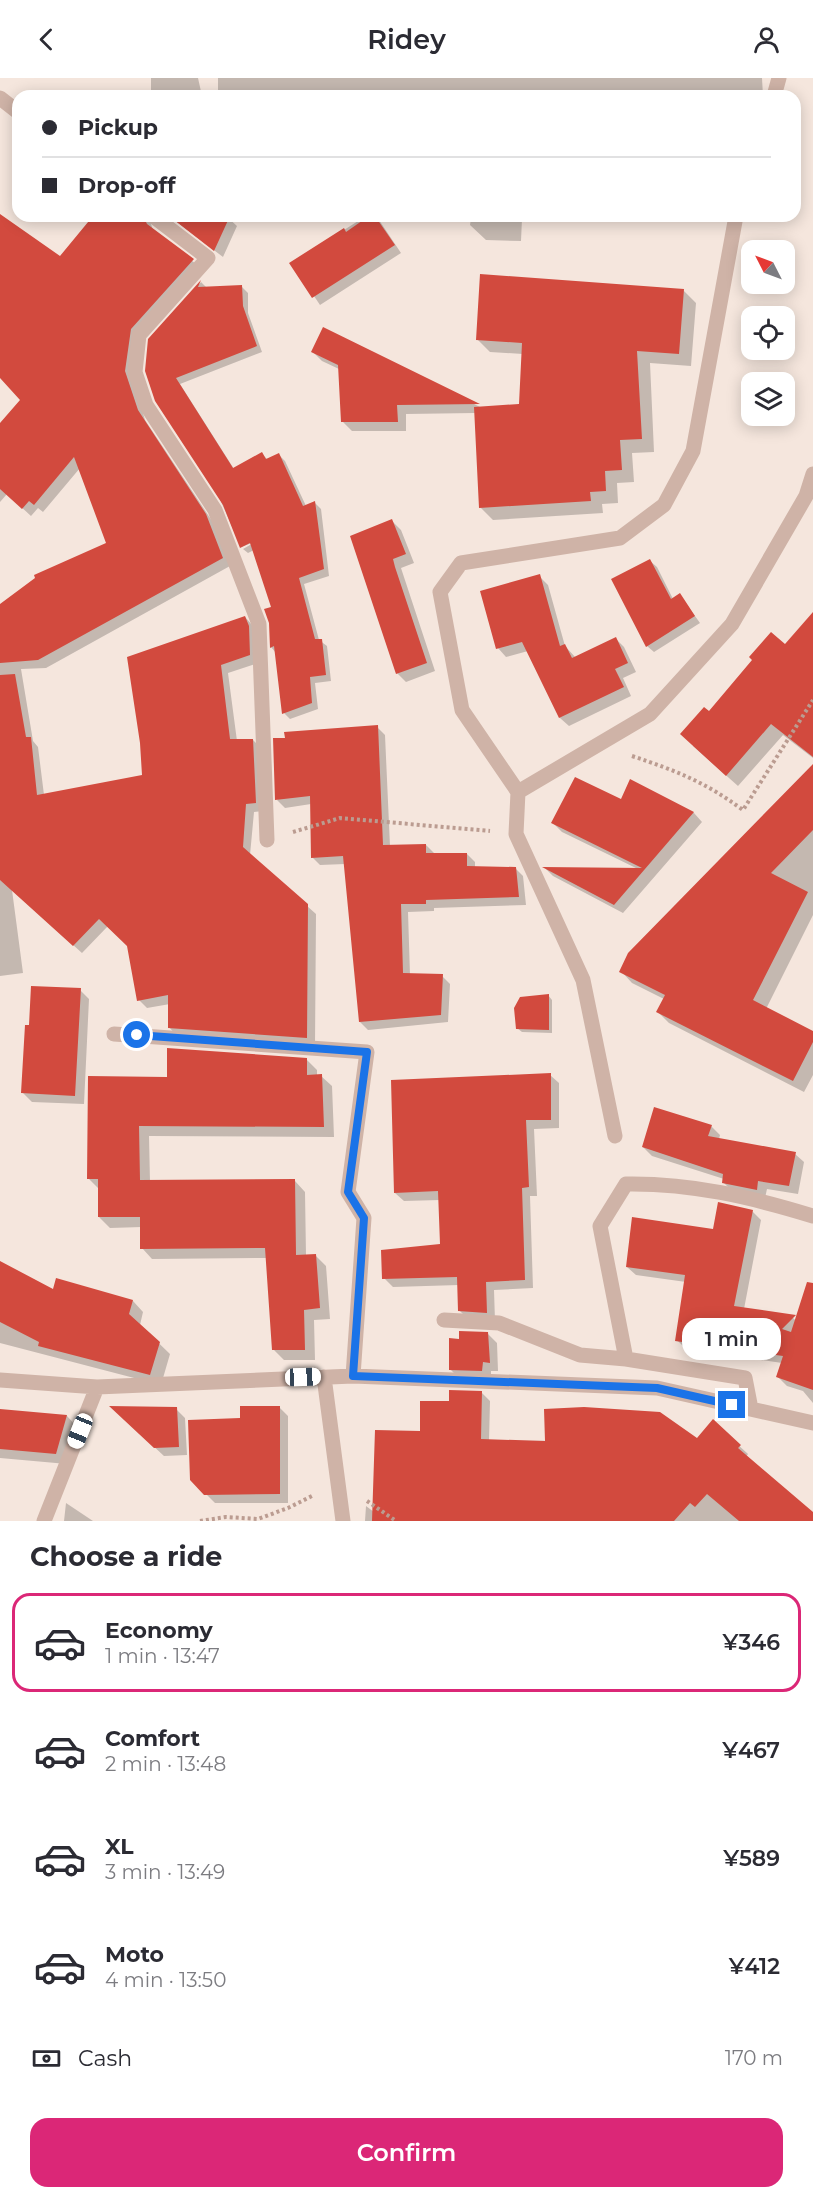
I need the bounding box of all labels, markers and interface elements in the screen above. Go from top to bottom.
icon: back [30,23,63,56]
text: Ridey [367,23,446,56]
icon: person [750,23,783,56]
text: Pickup [78,114,158,141]
text: Drop-off [78,172,176,199]
north arrow [741,240,795,294]
map controls [741,240,795,426]
button: locate [741,306,795,360]
button: layers [741,372,795,426]
route start [123,1021,150,1048]
callout: 1 min [682,1318,782,1360]
text: 1 min [705,1327,758,1351]
car [285,1367,321,1387]
route end [718,1391,745,1418]
car [65,1411,95,1451]
text: Choose a ride [30,1540,222,1573]
icon: car [33,1616,87,1670]
text: Economy [105,1617,213,1644]
text: ¥346 [722,1629,780,1656]
text: 1 min · 13:47 [105,1644,220,1668]
icon: car [33,1724,87,1778]
text: Comfort [105,1725,200,1752]
text: ¥467 [722,1737,780,1764]
text: 2 min · 13:48 [105,1752,226,1776]
icon: car [33,1832,87,1886]
text: XL [105,1833,134,1860]
text: ¥589 [723,1845,780,1872]
text: 3 min · 13:49 [105,1860,225,1884]
icon: car [33,1940,87,1994]
text: Moto [105,1941,164,1968]
text: ¥412 [729,1953,780,1980]
text: 4 min · 13:50 [105,1968,226,1992]
icon: cash [30,2042,63,2075]
text: Cash [78,2045,132,2072]
text: 170 m [725,2046,783,2070]
button: Confirm [30,2118,783,2187]

